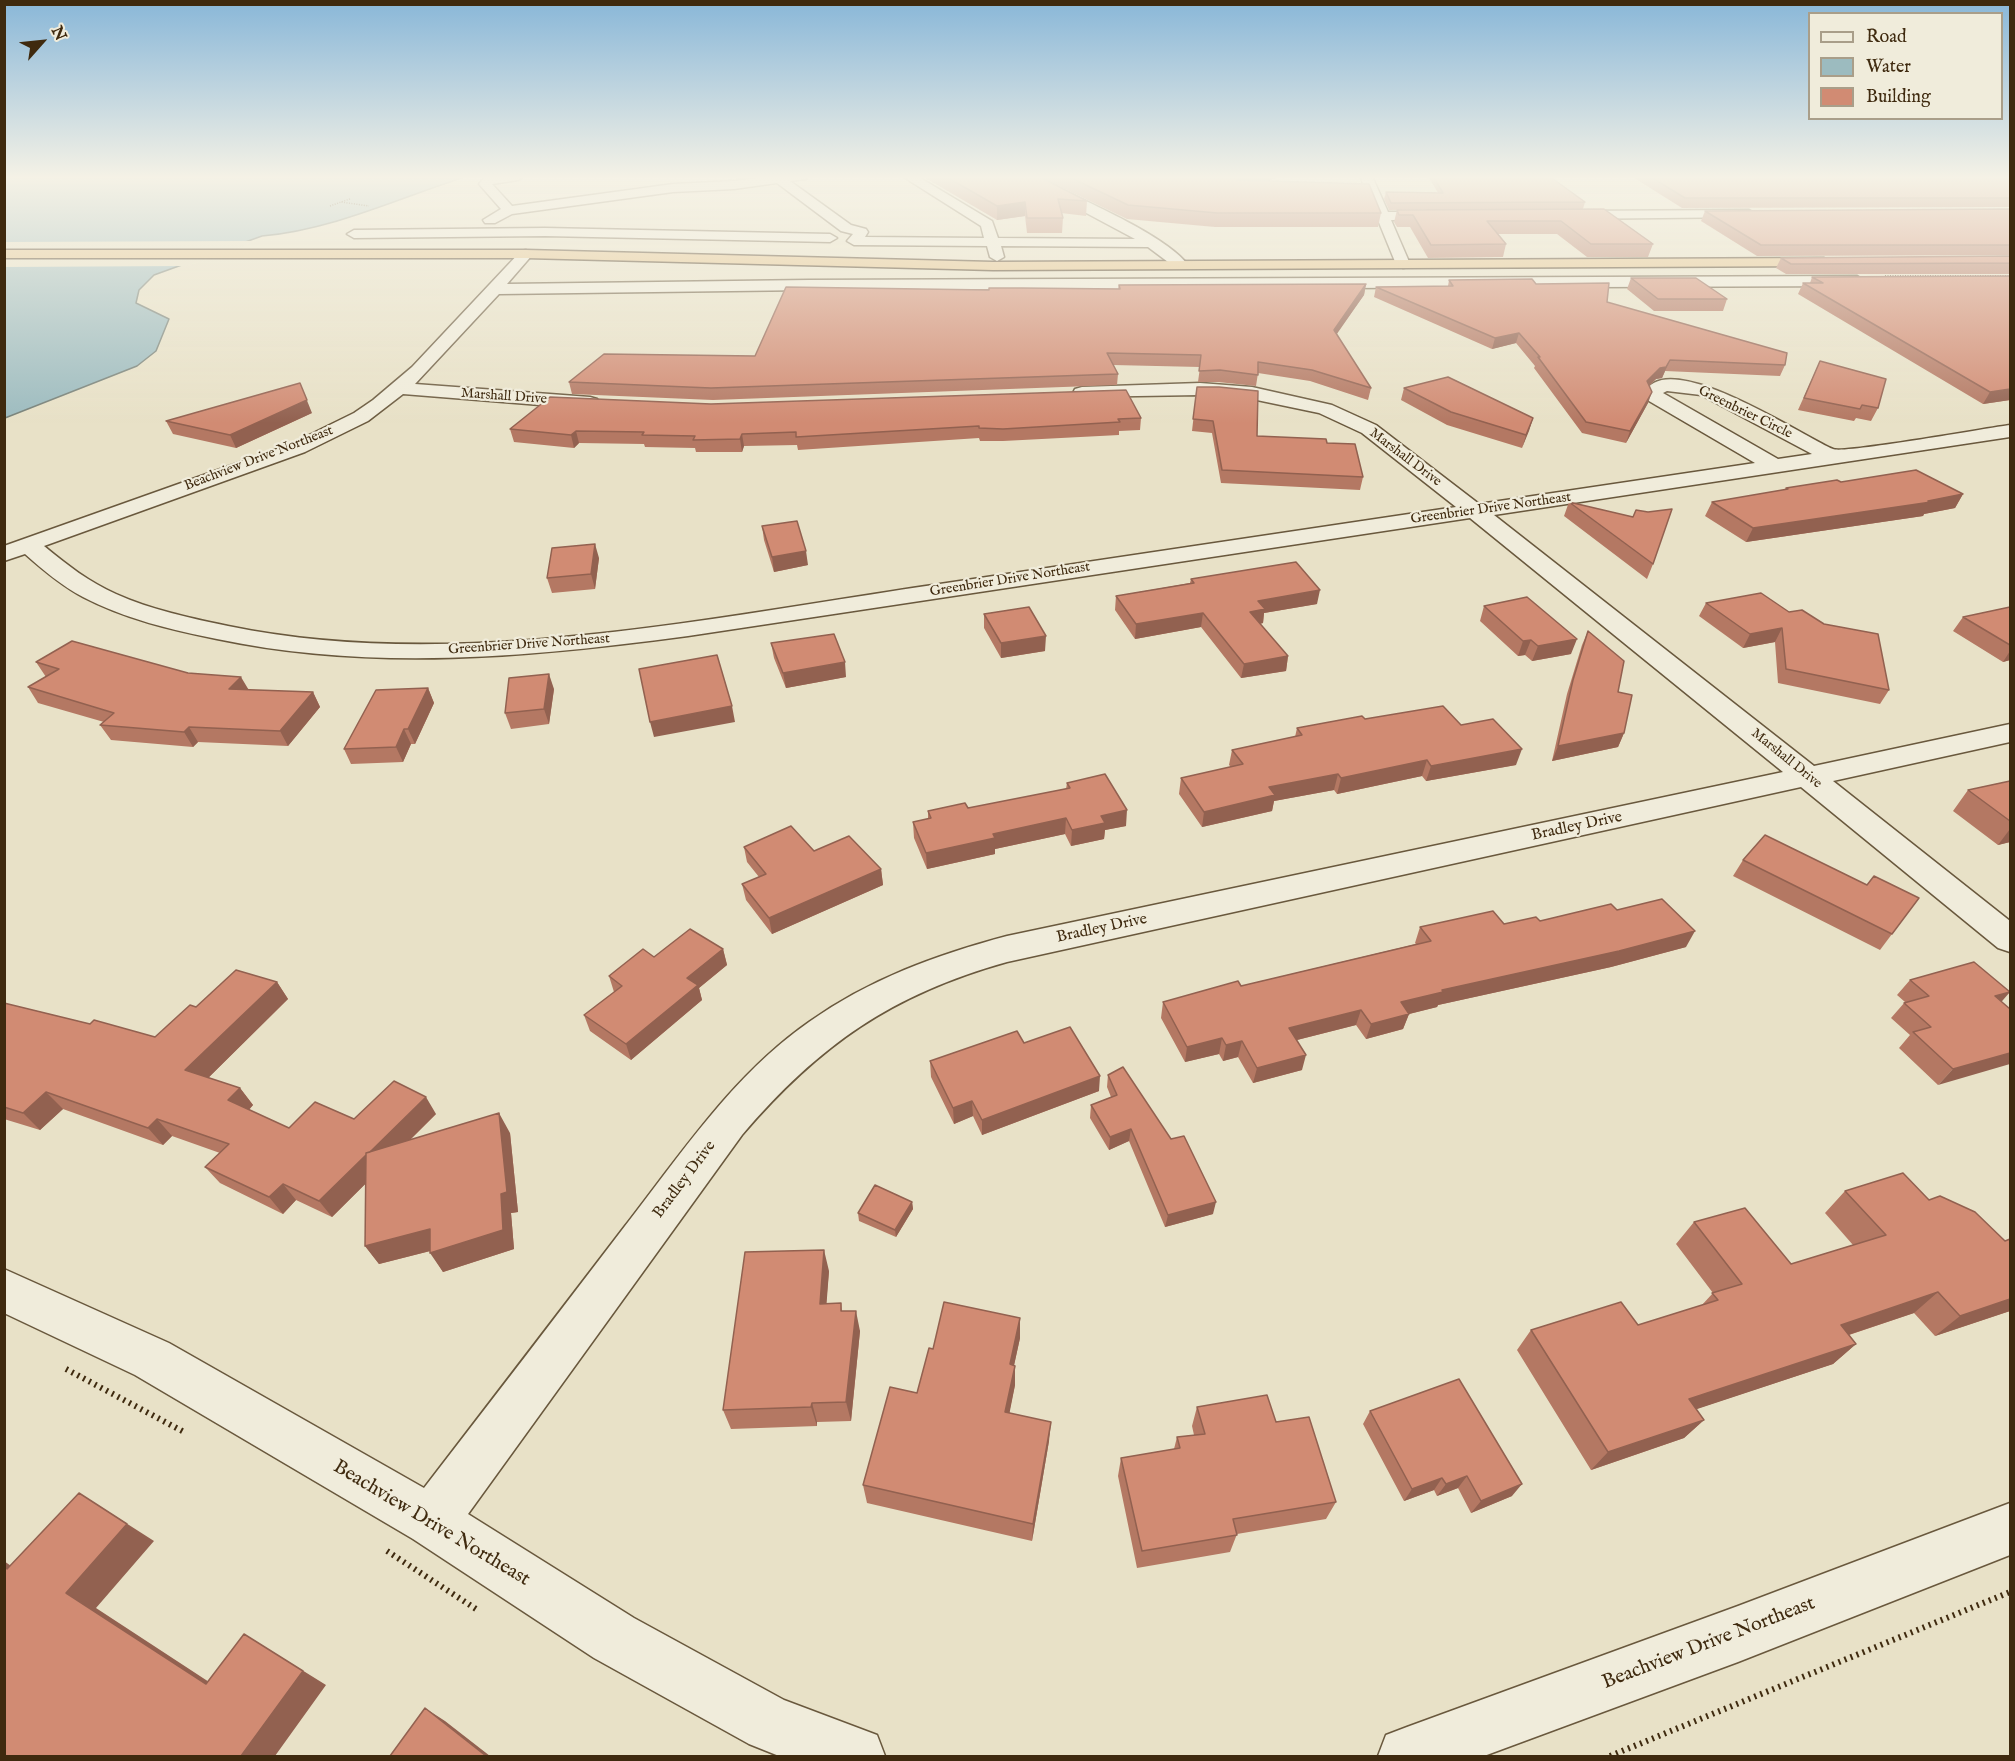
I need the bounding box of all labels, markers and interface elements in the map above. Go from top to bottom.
north arrow [12,12,72,72]
legend [1808,12,2003,120]
text: N [46,23,70,45]
text: Road [1866,26,1907,49]
text: Water [1866,56,1911,79]
text: Building [1866,86,1931,109]
street label: Greenbrier Circle [1695,383,1795,443]
street label: Marshall Drive [460,386,548,408]
street label: Beachview Drive Northeast [182,423,336,495]
street label: Marshall Drive [1366,425,1444,491]
street label: Greenbrier Drive Northeast [1410,489,1572,529]
street label: Greenbrier Drive Northeast [929,559,1091,601]
street label: Greenbrier Drive Northeast [448,631,610,659]
street label: Marshall Drive [1747,725,1825,793]
street label: Bradley Drive [1530,808,1624,846]
street label: Bradley Drive [1055,910,1149,948]
street label: Bradley Drive [650,1137,720,1223]
street label: Beachview Drive Northeast [328,1456,534,1592]
street label: Beachview Drive Northeast [1599,1592,1819,1696]

